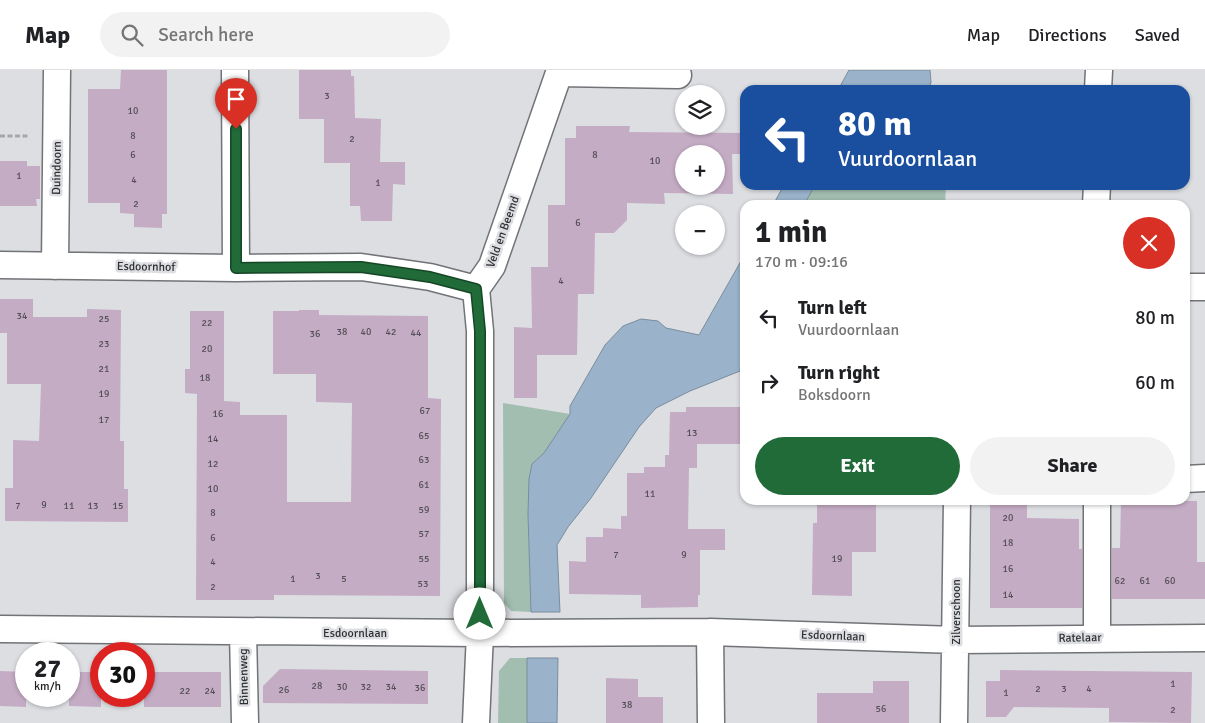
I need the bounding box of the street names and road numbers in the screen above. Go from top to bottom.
street label: Duindoorn [49,141,65,195]
street label: Veld en Beemd [483,194,523,270]
street label: Esdoornhof [117,259,176,275]
street label: Zilverschoon [949,579,964,645]
street label: Esdoornlaan [323,626,387,641]
street label: Esdoornlaan [801,627,865,645]
street label: Ratelaar [1058,630,1102,646]
street label: Binnenweg [236,648,252,706]

